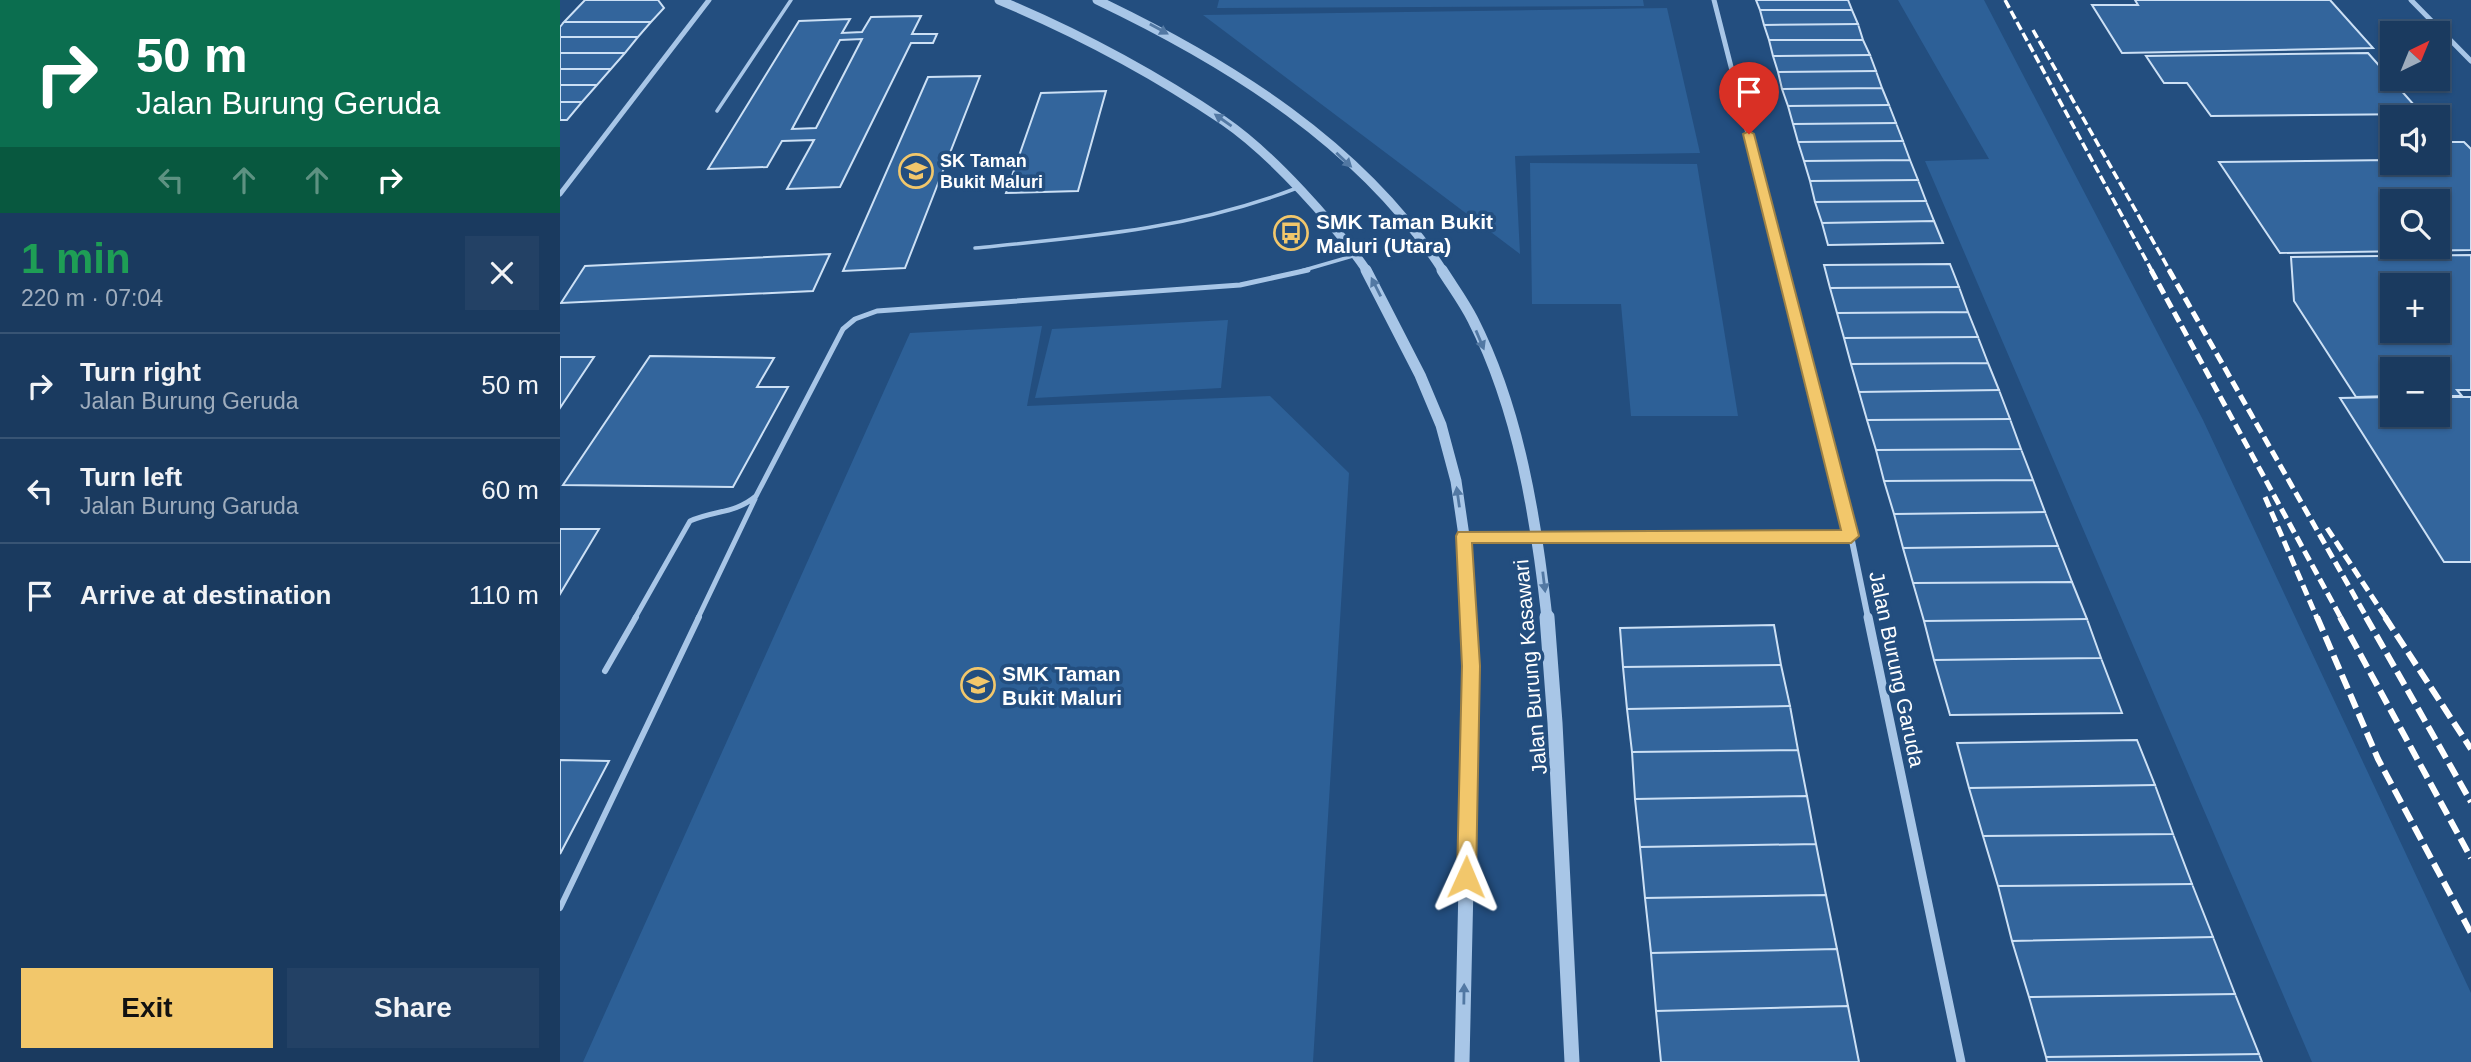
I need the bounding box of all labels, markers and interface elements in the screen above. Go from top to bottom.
north arrow [2380,21,2450,91]
map controls [2380,21,2450,427]
one-way arrow [1149,23,1168,35]
icon: right [21,28,112,119]
text: 50 m [136,28,248,82]
pin [1719,62,1779,134]
icon: arrive [1730,73,1768,111]
text: Jalan Burung Geruda [136,85,440,121]
button: sound [2380,105,2450,175]
one-way arrow [1214,113,1232,127]
place label: SK Taman Bukit Maluri [940,151,1043,192]
one-way arrow [1335,151,1352,167]
school or university icon: SK Taman Bukit Maluri [897,152,935,190]
icon: left [152,161,190,199]
icon: ahead [225,161,263,199]
icon: ahead [298,161,336,199]
icon: right [371,161,409,199]
button: search [2380,189,2450,259]
place label: SMK Taman Bukit Maluri (Utara) [1316,210,1493,257]
bus stop icon: SMK Taman Bukit Maluri (Utara) [1272,214,1310,252]
text: 1 min [21,235,131,282]
button: close [465,236,539,310]
button: + [2380,273,2450,343]
one-way arrow [1370,277,1381,297]
text: 220 m · 07:04 [21,285,163,311]
one-way arrow [1475,329,1486,350]
text: Turn right [80,357,201,387]
button: − [2380,357,2450,427]
icon: right [21,367,59,405]
text: 50 m [481,370,539,400]
text: Jalan Burung Geruda [80,388,299,414]
text: Turn left [80,462,182,492]
icon: left [21,472,59,510]
text: 60 m [481,475,539,505]
one-way arrow [1452,486,1463,508]
text: Jalan Burung Garuda [80,493,299,519]
street label: Jalan Burung Kasawari [1509,558,1551,776]
street label: Jalan Burung Garuda [1865,569,1929,769]
one-way arrow [1538,572,1549,594]
icon: arrive [21,577,59,615]
text: Arrive at destination [80,580,331,610]
text: 110 m [469,580,539,610]
place label: SMK Taman Bukit Maluri [1002,662,1122,709]
school or university icon: SMK Taman Bukit Maluri [959,666,997,704]
position arrow [1429,840,1503,914]
button: Exit [21,968,273,1048]
button: Share [287,968,539,1048]
one-way arrow [1458,983,1470,1005]

